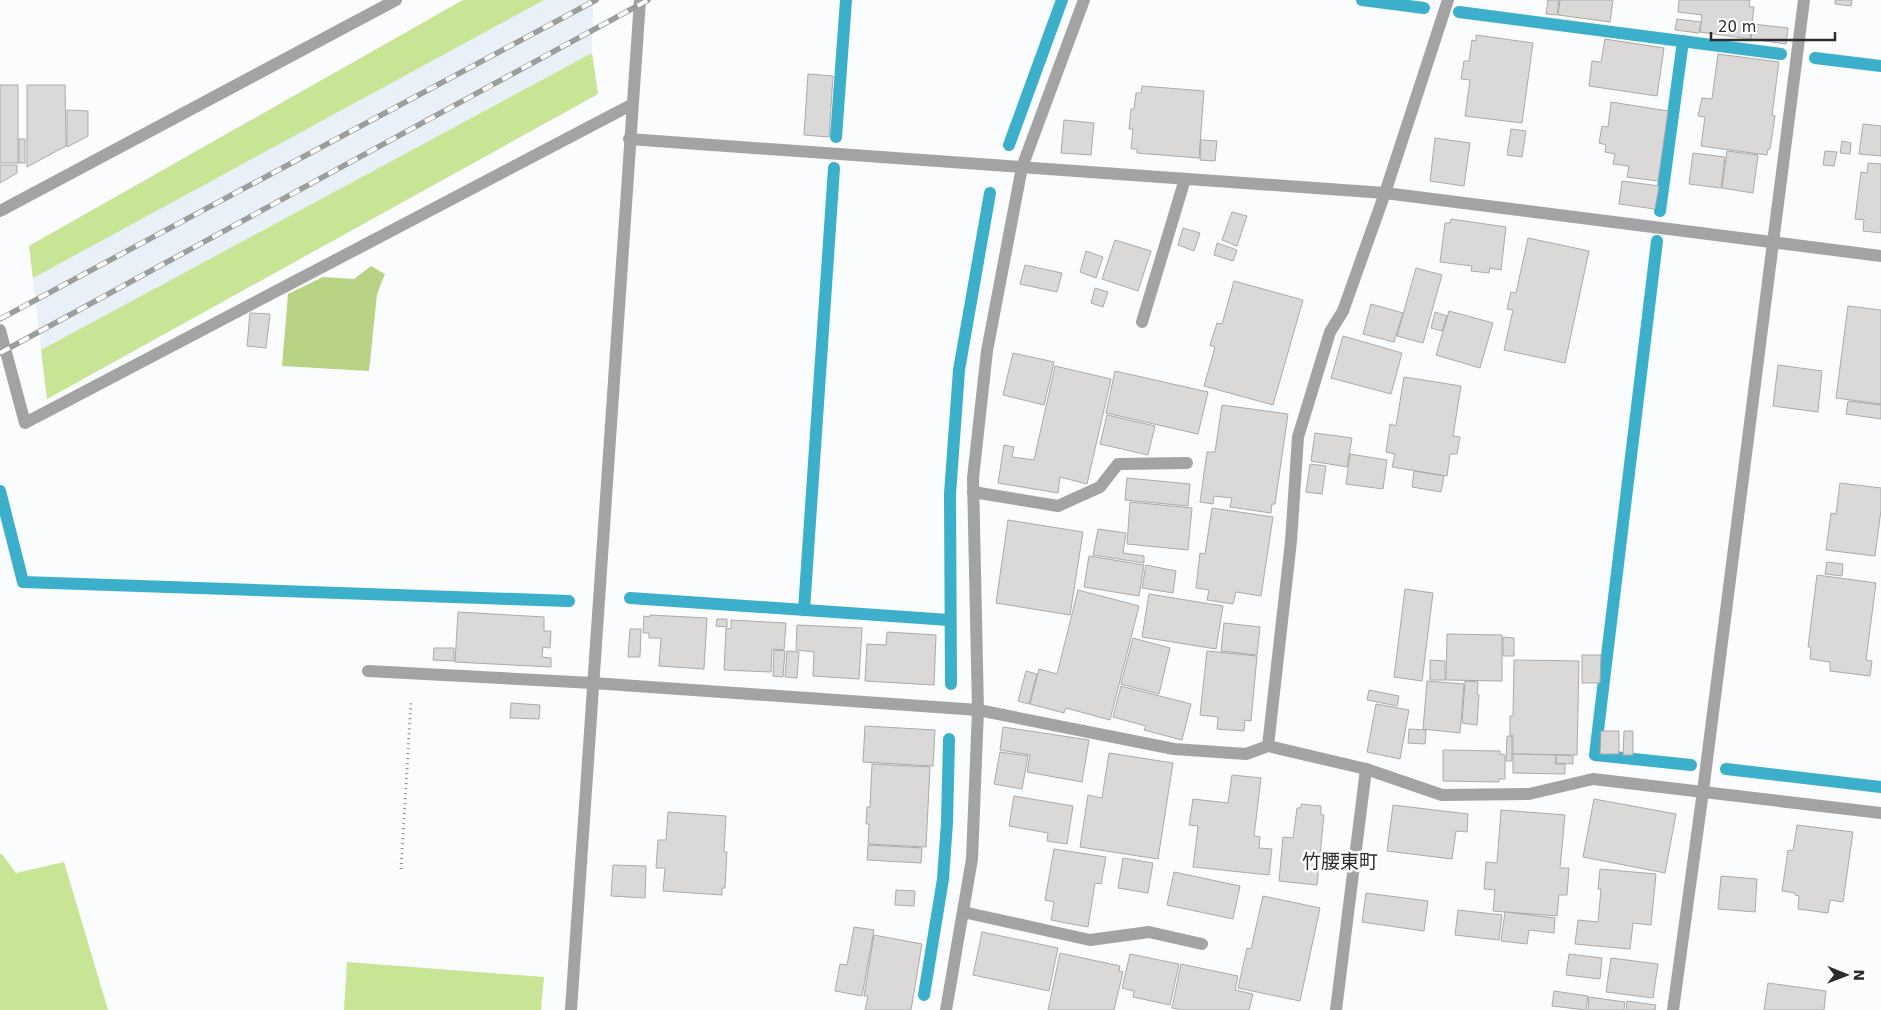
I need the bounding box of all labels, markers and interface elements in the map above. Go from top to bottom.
scale bar [1711,10,1835,42]
text: 20 m [1718,18,1756,36]
district label: 竹腰東町 [1302,850,1378,872]
north arrow [1821,950,1871,1000]
text: N [1851,969,1867,981]

